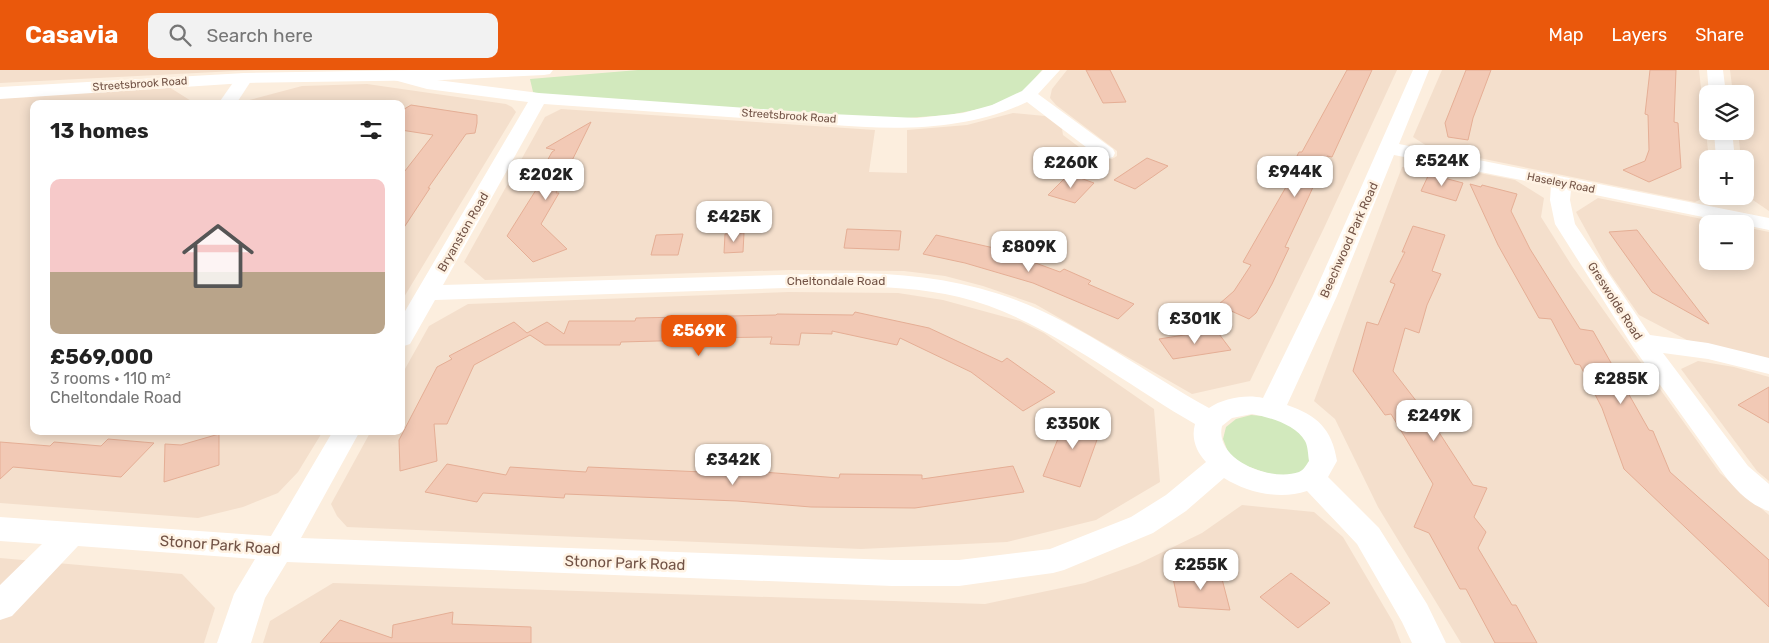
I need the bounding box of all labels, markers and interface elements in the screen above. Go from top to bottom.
search box [148,13,498,58]
text: Casavia [25,21,118,49]
icon: search [166,21,194,49]
text: Search here [206,24,313,47]
text: Map [1549,24,1584,46]
text: Layers [1612,24,1667,46]
text: Share [1695,24,1744,46]
street label: Streetsbrook Road [92,74,188,94]
map controls [1699,85,1754,270]
button: layers [1699,85,1754,140]
street label: Streetsbrook Road [741,106,837,126]
icon: filters [357,116,385,144]
text: 13 homes [50,118,149,143]
pin: £524K [1407,144,1477,187]
pin: £260K [1036,146,1106,189]
button: + [1699,150,1754,205]
text: £524K [1415,151,1469,170]
text: £260K [1044,153,1098,172]
pin: £944K [1260,156,1330,198]
pin: £202K [511,158,581,201]
text: £944K [1268,162,1322,181]
text: £202K [519,165,573,184]
street label: Haseley Road [1526,170,1596,196]
street label: Beechwood Park Road [1317,180,1381,300]
street label: Bryanston Road [435,190,491,274]
pin: £425K [699,200,769,243]
text: £425K [707,207,761,226]
icon: home [173,211,263,301]
button: − [1699,215,1754,270]
pin: £809K [994,230,1064,273]
text: £809K [1002,237,1056,256]
street label: Greswolde Road [1585,260,1645,342]
street label: Cheltondale Road [787,274,885,288]
pin: £301K [1160,302,1230,345]
text: £301K [1169,309,1221,328]
pin: £569K [664,314,734,357]
text: £569K [672,321,726,340]
text: £569,000 [50,344,153,369]
pin: £285K [1586,362,1656,405]
text: 3 rooms · 110 m² [50,369,171,388]
text: £285K [1594,369,1648,388]
text: Cheltondale Road [50,388,181,407]
pin: £249K [1399,400,1469,442]
text: £249K [1407,406,1461,425]
pin: £350K [1038,408,1108,450]
text: £350K [1046,414,1100,433]
pin: £342K [698,444,768,486]
text: £342K [706,450,760,469]
street label: Stonor Park Road [159,532,281,558]
pin: £255K [1166,548,1236,591]
street label: Stonor Park Road [564,552,686,574]
text: £255K [1174,555,1228,574]

